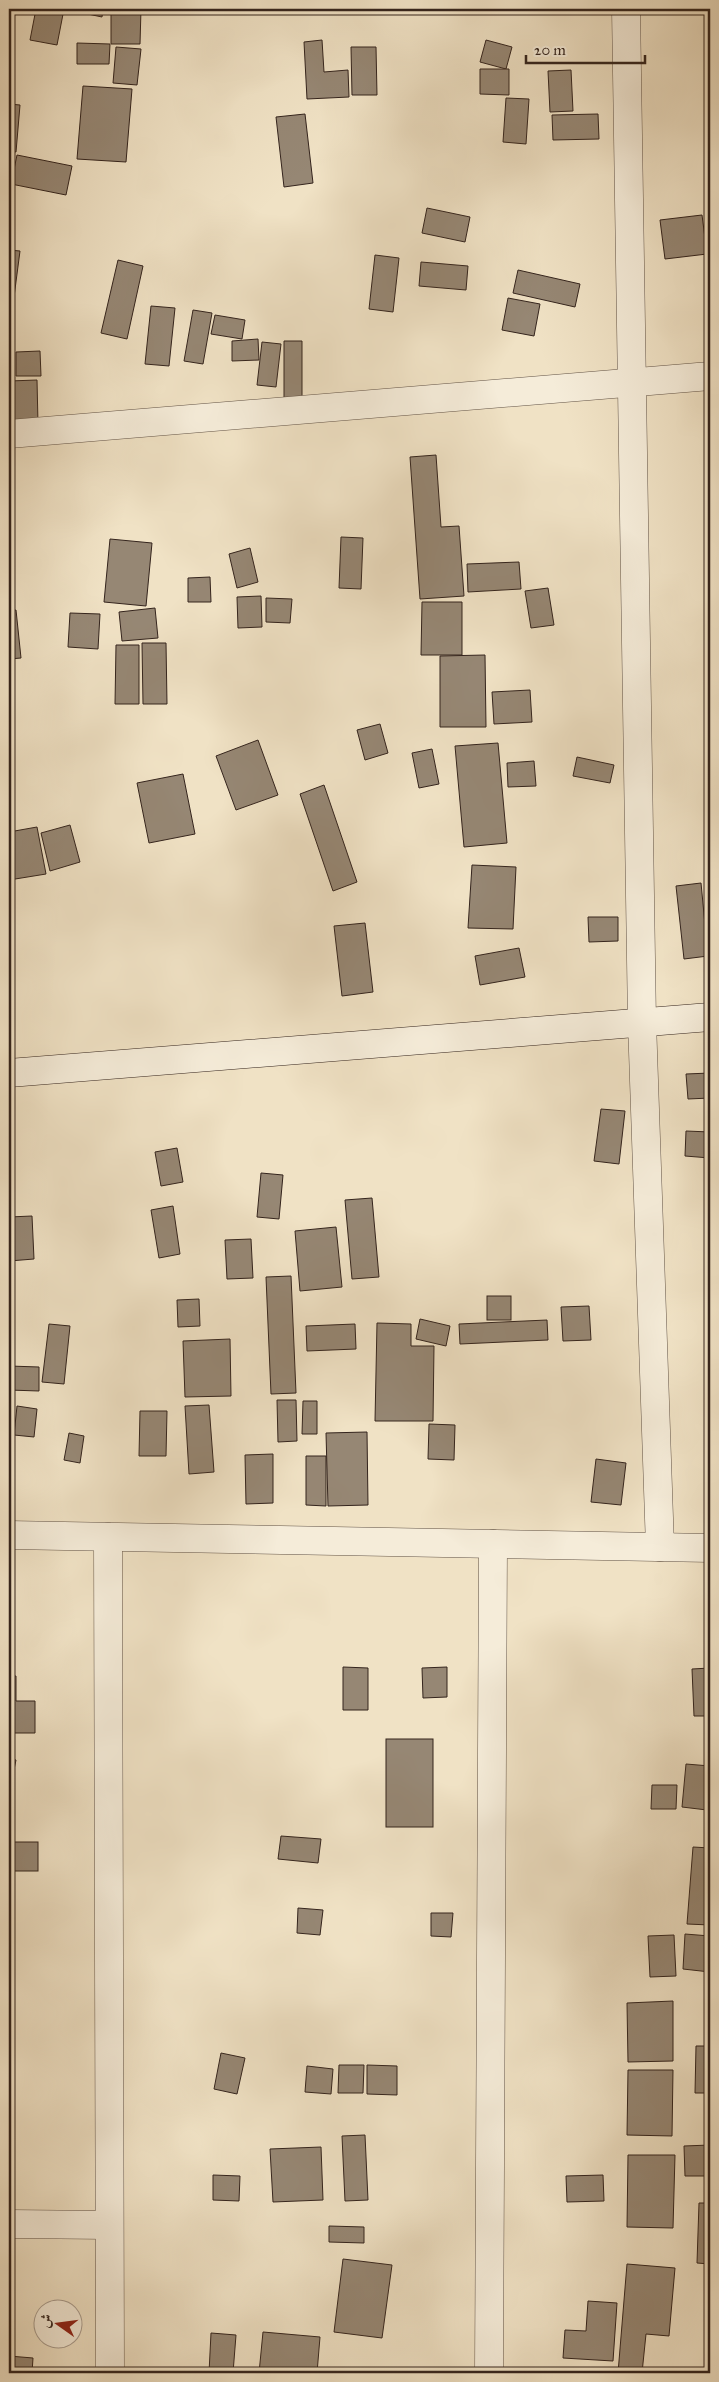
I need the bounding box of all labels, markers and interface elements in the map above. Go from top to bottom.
scale bar [526,32,645,64]
text: 20 m [534,41,566,59]
north arrow [32,2300,82,2350]
text: ش [36,2312,56,2330]

